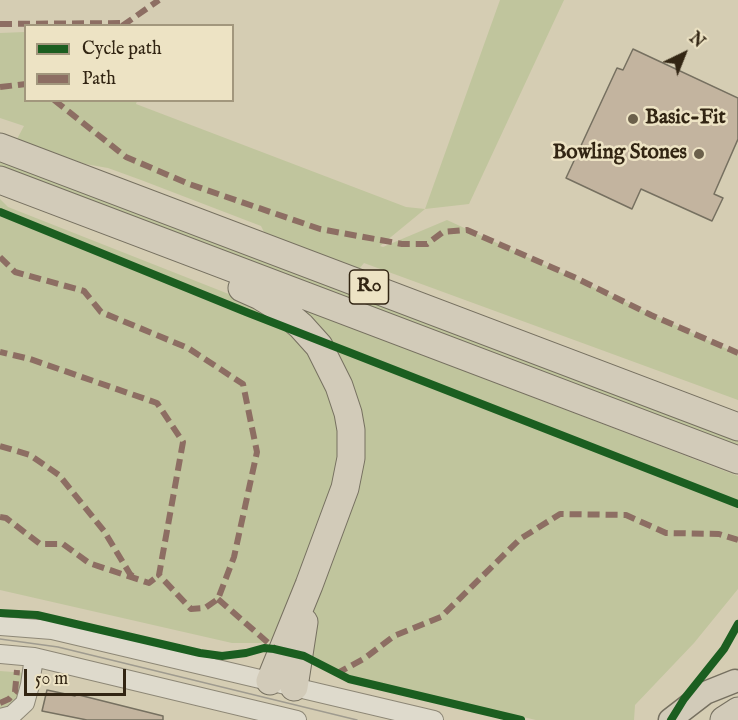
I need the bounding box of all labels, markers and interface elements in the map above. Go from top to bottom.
legend [24,24,234,102]
north arrow [654,24,714,84]
text: N [684,29,708,53]
text: Cycle path [82,38,162,61]
text: Path [82,68,116,91]
place label: Basic-Fit [645,106,726,132]
marker: Basic-Fit [626,112,640,126]
place label: Bowling Stones [552,141,687,167]
marker: Bowling Stones [692,147,706,161]
road number: R0 [350,270,388,304]
scale bar [27,657,129,695]
text: 50 m [35,668,68,691]

